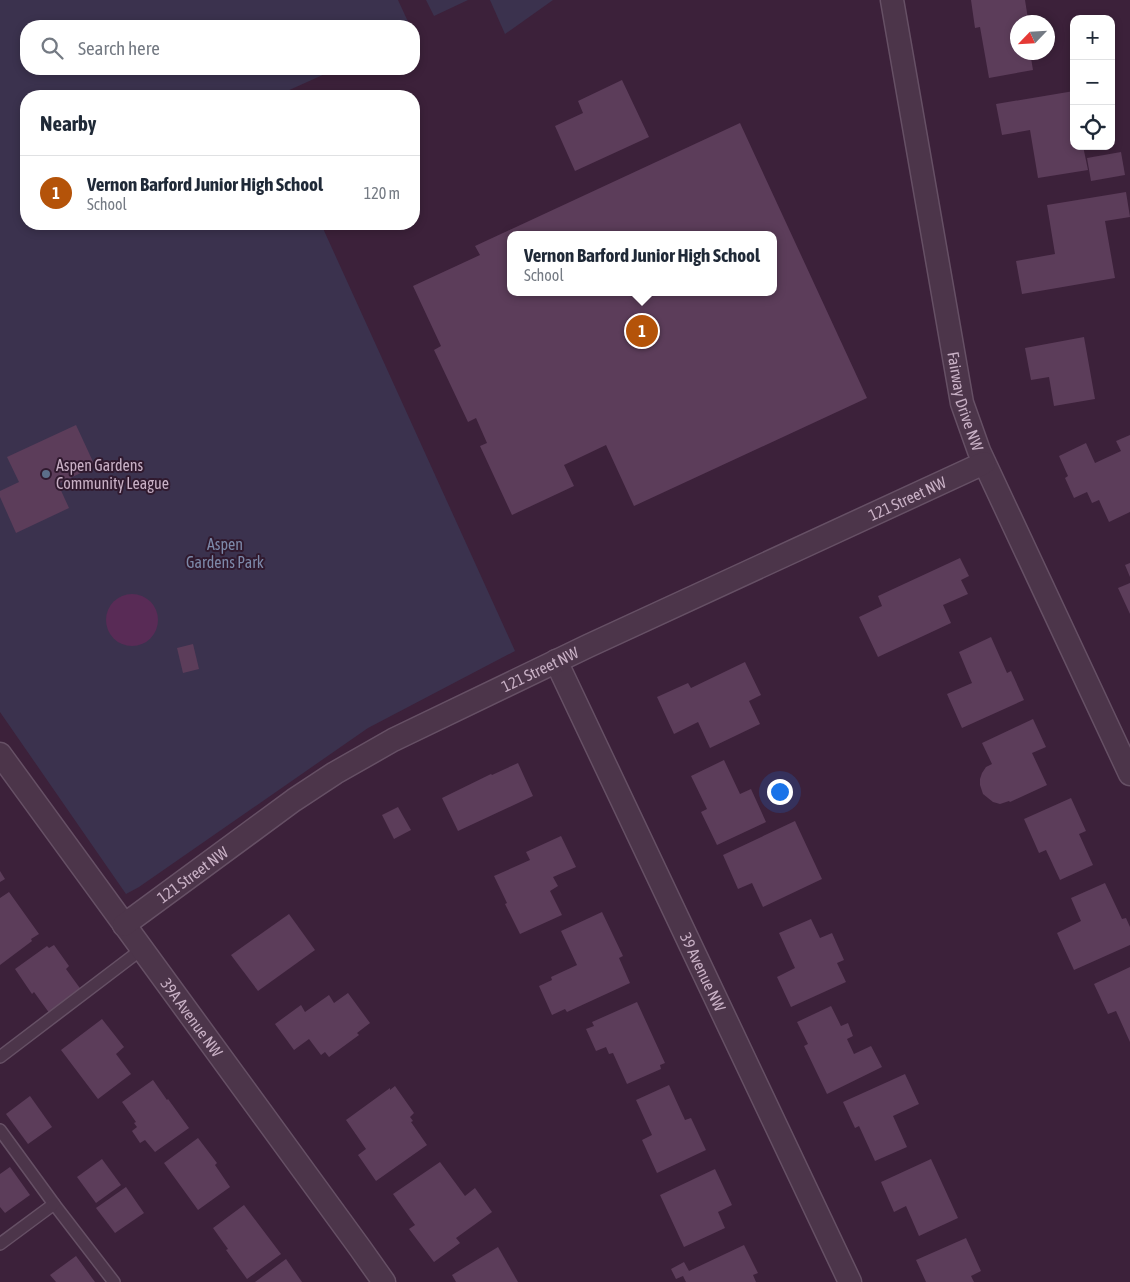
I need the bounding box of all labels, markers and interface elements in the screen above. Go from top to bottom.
north arrow [1010,15,1055,60]
map controls [1070,15,1115,150]
button: + [1070,15,1115,60]
search box [20,20,420,75]
icon: search [38,34,66,62]
text: Search here [78,37,160,59]
button: − [1070,60,1115,105]
button: locate [1070,105,1115,150]
text: Nearby [40,111,96,135]
text: Vernon Barford Junior High School [87,173,323,195]
text: 1 [52,184,60,202]
text: 120 m [364,184,400,202]
text: School [87,195,127,213]
popup [507,231,777,296]
text: Vernon Barford Junior High School [524,244,760,266]
text: School [524,266,564,284]
pin: 1 [626,312,658,350]
street label: Fairway Drive NW [944,350,987,453]
place label: Aspen Gardens Community League [56,456,169,493]
marker: Aspen Gardens Community League [40,468,52,480]
street label: 121 Street NW [866,473,949,524]
park label: Aspen Gardens Park [186,535,264,571]
street label: 121 Street NW [499,643,582,695]
your location [767,779,793,805]
street label: 121 Street NW [154,843,232,907]
street label: 39 Avenue NW [677,930,730,1014]
street label: 39A Avenue NW [157,975,227,1061]

